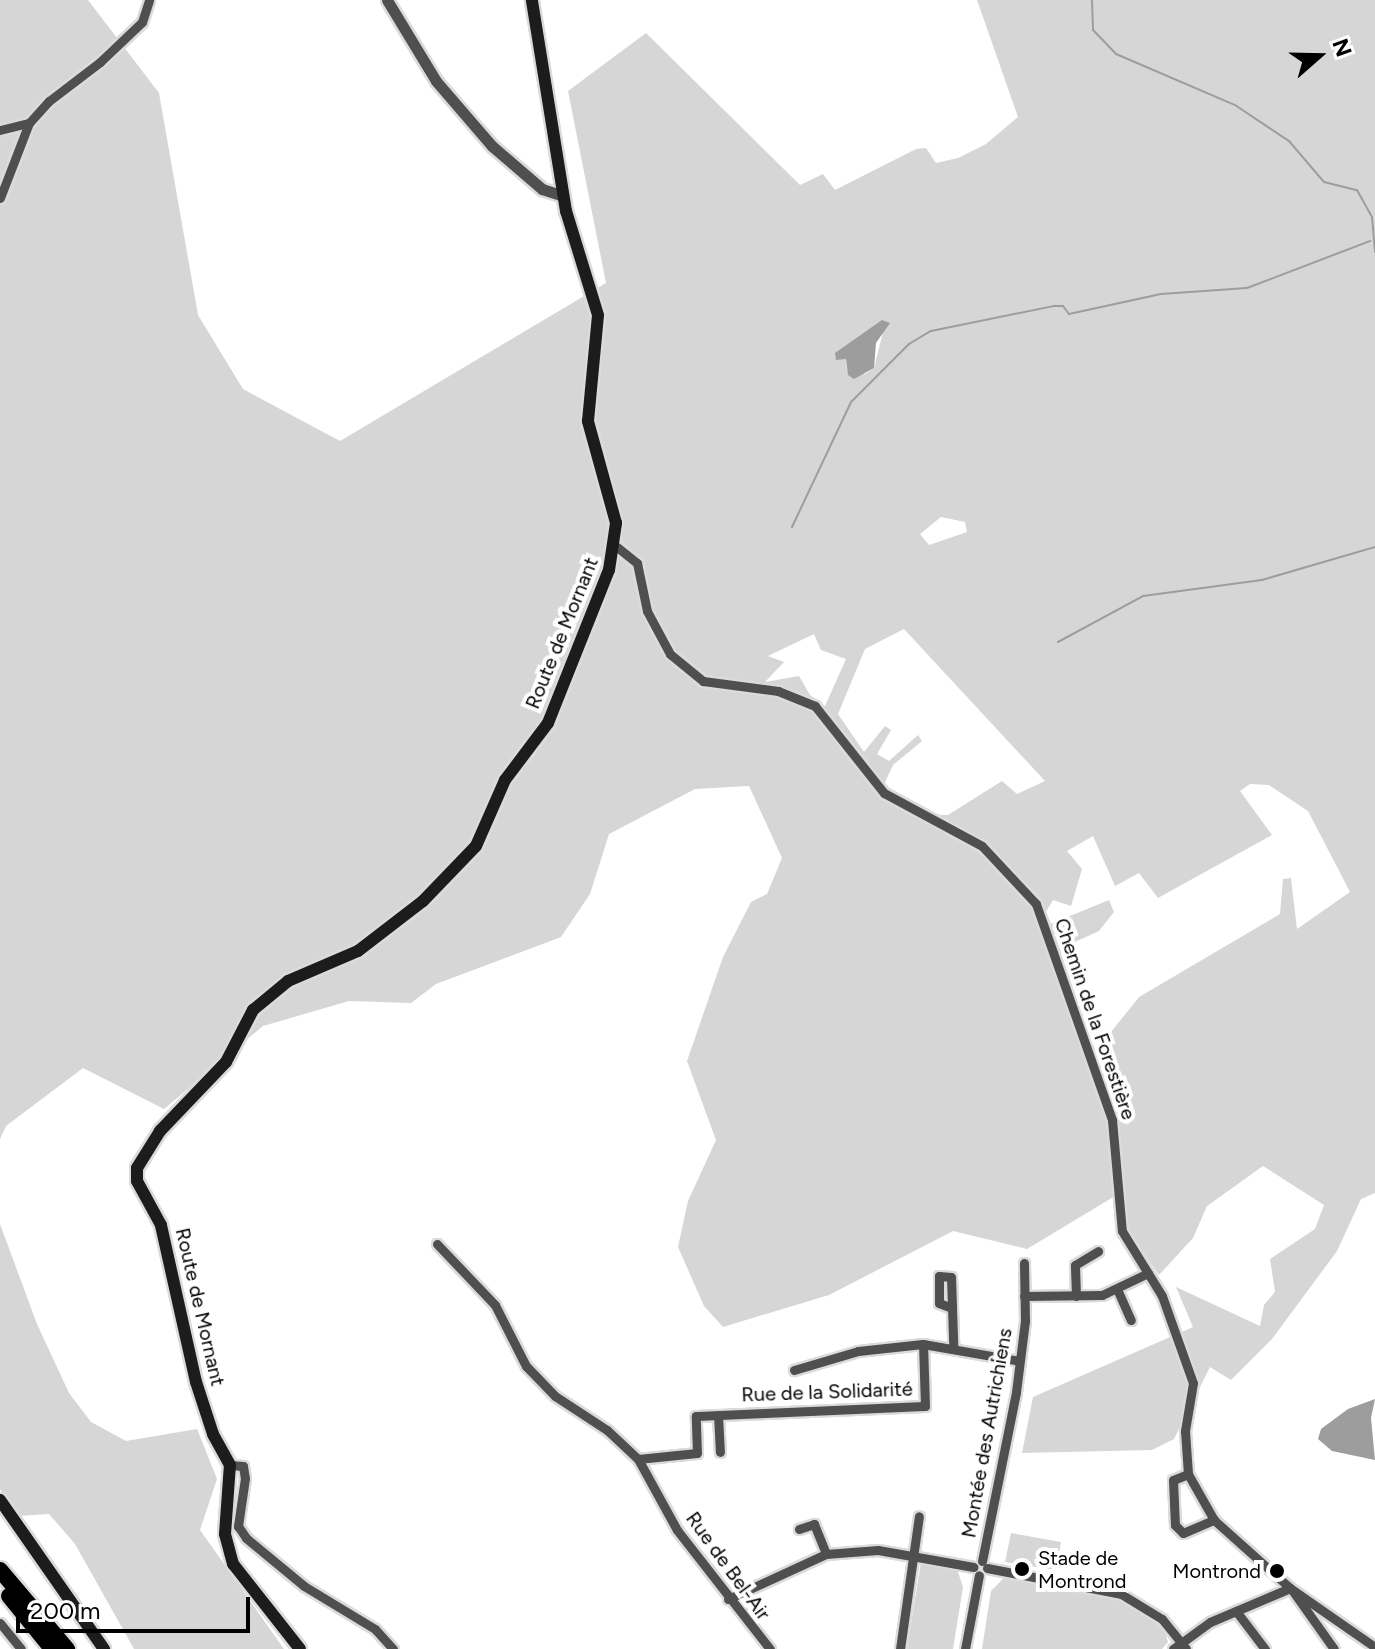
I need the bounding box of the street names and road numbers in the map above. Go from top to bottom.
street label: Route de Mornant [521,554,603,712]
street label: Chemin de la Forestière [1049,915,1141,1123]
street label: Route de Mornant [170,1226,230,1388]
street label: Montée des Autrichiens [957,1326,1017,1540]
street label: Rue de la Solidarité [741,1377,913,1407]
street label: Rue de Bel-Air [681,1507,775,1625]

